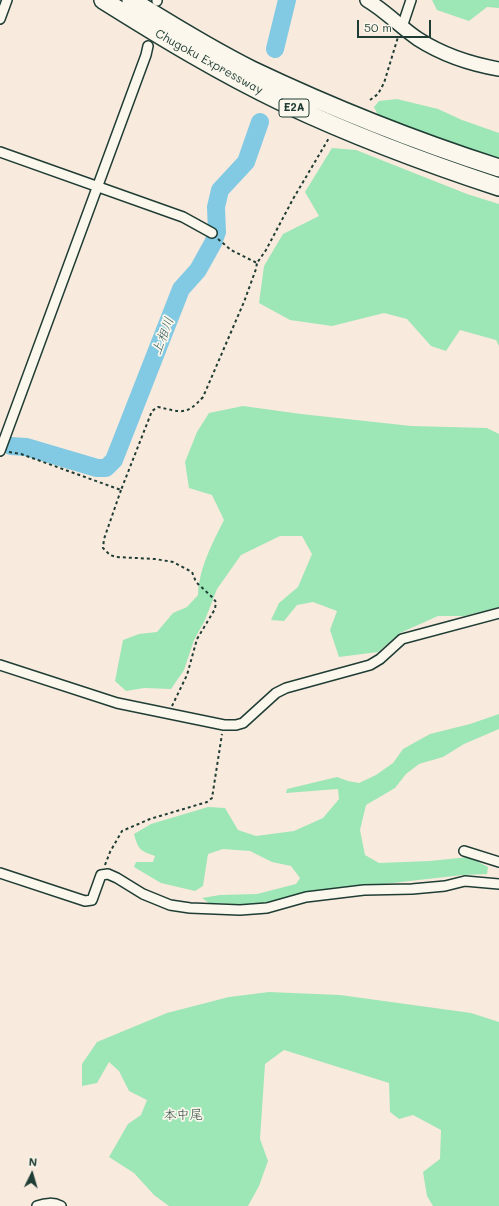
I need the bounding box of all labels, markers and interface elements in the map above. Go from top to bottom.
scale bar [359,12,433,38]
text: 50 m [364,19,392,35]
street label: Chugoku Expressway [152,26,266,98]
road number: E2A [279,99,309,117]
water label: 上相川 [149,315,177,357]
district label: 本中尾 [164,1107,202,1123]
north arrow [12,1154,52,1194]
text: N [28,1154,38,1169]

